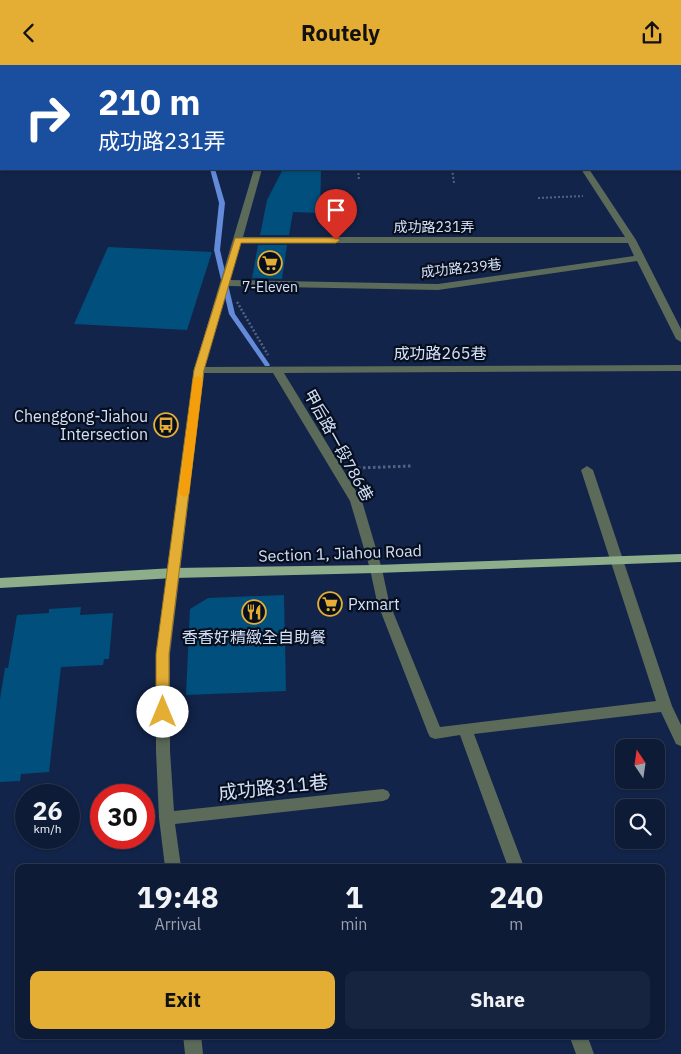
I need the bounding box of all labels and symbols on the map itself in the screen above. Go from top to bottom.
pin [315,189,357,240]
street label: 成功路231弄 [393,218,475,236]
supermarket icon: 7-Eleven [257,250,283,276]
street label: 成功路239巷 [420,255,502,281]
place label: 7-Eleven [242,278,298,296]
street label: 成功路265巷 [394,343,486,363]
street label: 甲后路一段786巷 [300,386,378,504]
place label: Chenggong-Jiahou Intersection [14,406,148,444]
bus stop icon: Chenggong-Jiahou Intersection [153,412,179,438]
street label: Section 1, Jiahou Road [258,540,422,566]
supermarket icon: Pxmart [317,591,343,617]
place label: Pxmart [348,594,400,614]
restaurant icon: 香香好精緻全自助餐 [241,599,267,625]
place label: 香香好精緻全自助餐 [182,627,326,647]
position arrow [136,685,188,737]
north arrow [615,739,665,789]
street label: 成功路311巷 [217,769,329,805]
speed limit sign: 30 [90,784,155,849]

